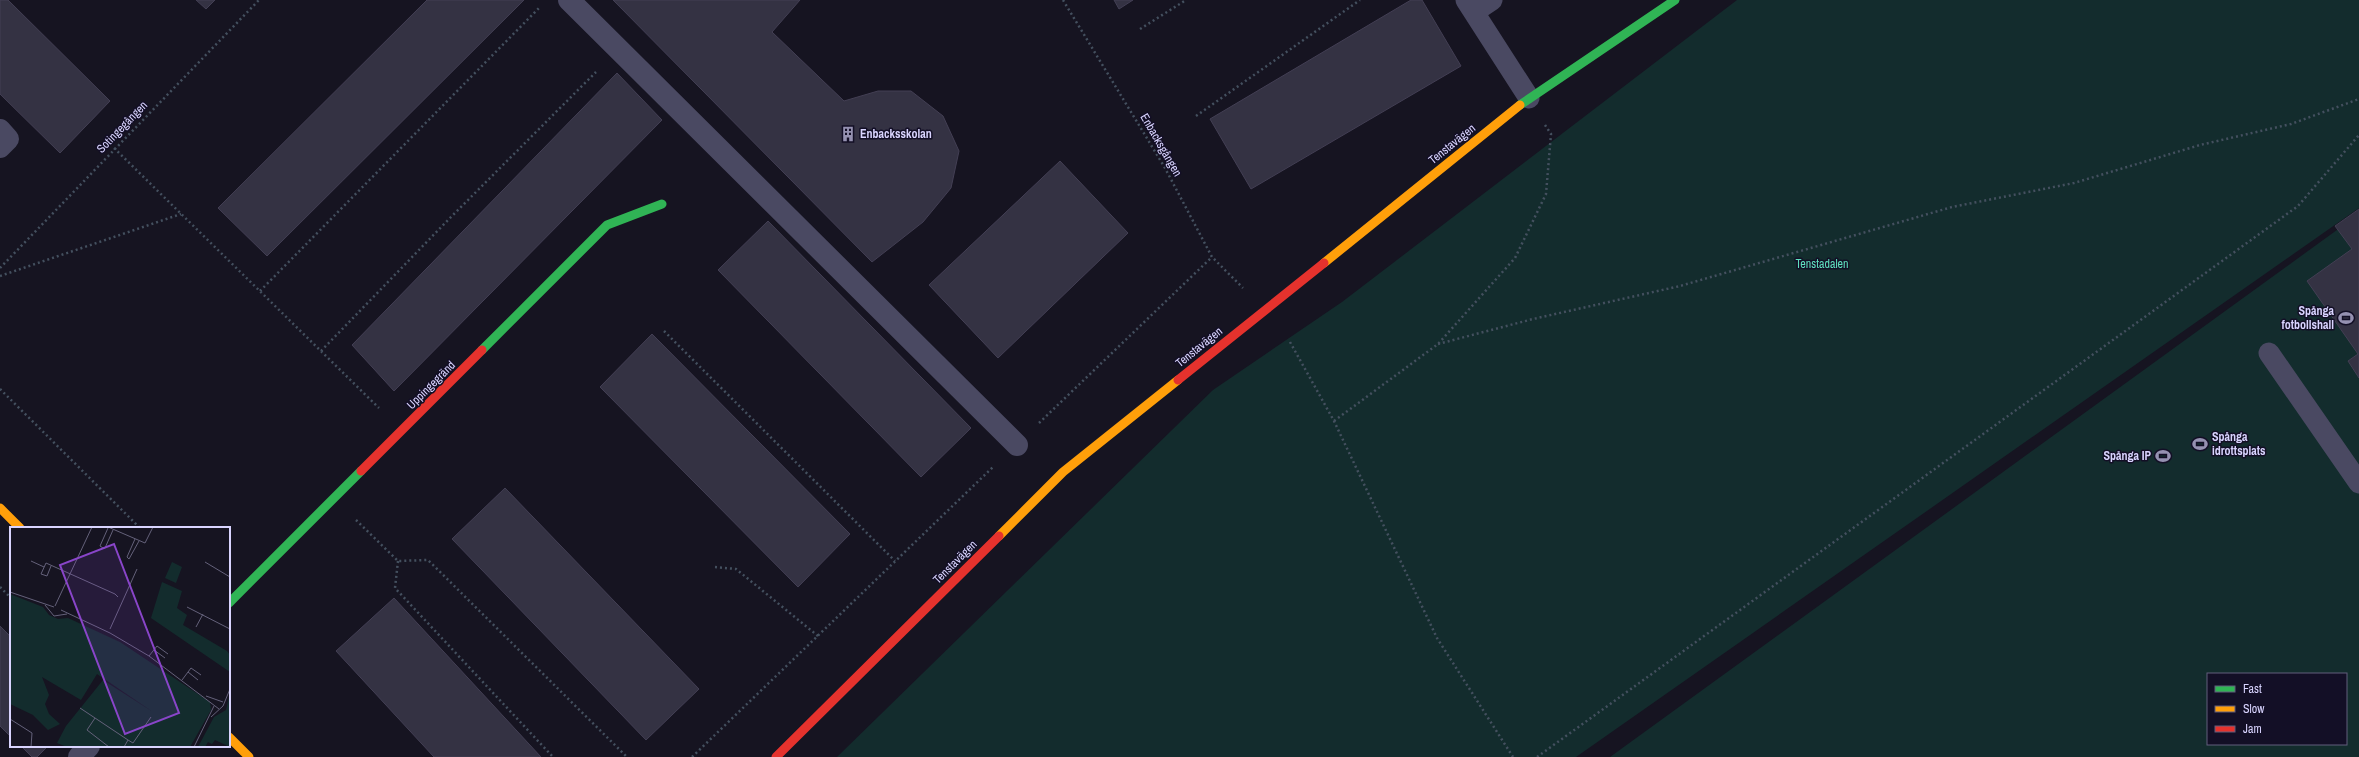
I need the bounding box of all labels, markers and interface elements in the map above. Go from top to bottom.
street label: Sotingegången [93,97,151,157]
street label: Enbacksgången [1136,110,1186,180]
street label: Tenstavägen [1425,120,1479,168]
building icon: Enbacksskolan [839,125,857,143]
place label: Enbacksskolan [860,126,932,142]
park label: Tenstadalen [1795,256,1849,272]
place label: Spånga fotbollshall [2282,303,2335,333]
sports icon: Spånga fotbollshall [2337,309,2355,327]
street label: Tenstavägen [1172,323,1226,371]
street label: Uppingegränd [403,357,459,413]
place label: Spånga idrottsplats [2212,429,2266,459]
sports icon: Spånga idrottsplats [2191,435,2209,453]
sports icon: Spånga IP [2154,447,2172,465]
place label: Spånga IP [2103,448,2151,464]
inset map [10,527,230,747]
street label: Tenstavägen [930,537,980,587]
legend [2207,673,2347,745]
text: Fast [2243,681,2262,697]
text: Slow [2243,701,2265,717]
text: Jam [2243,721,2262,737]

